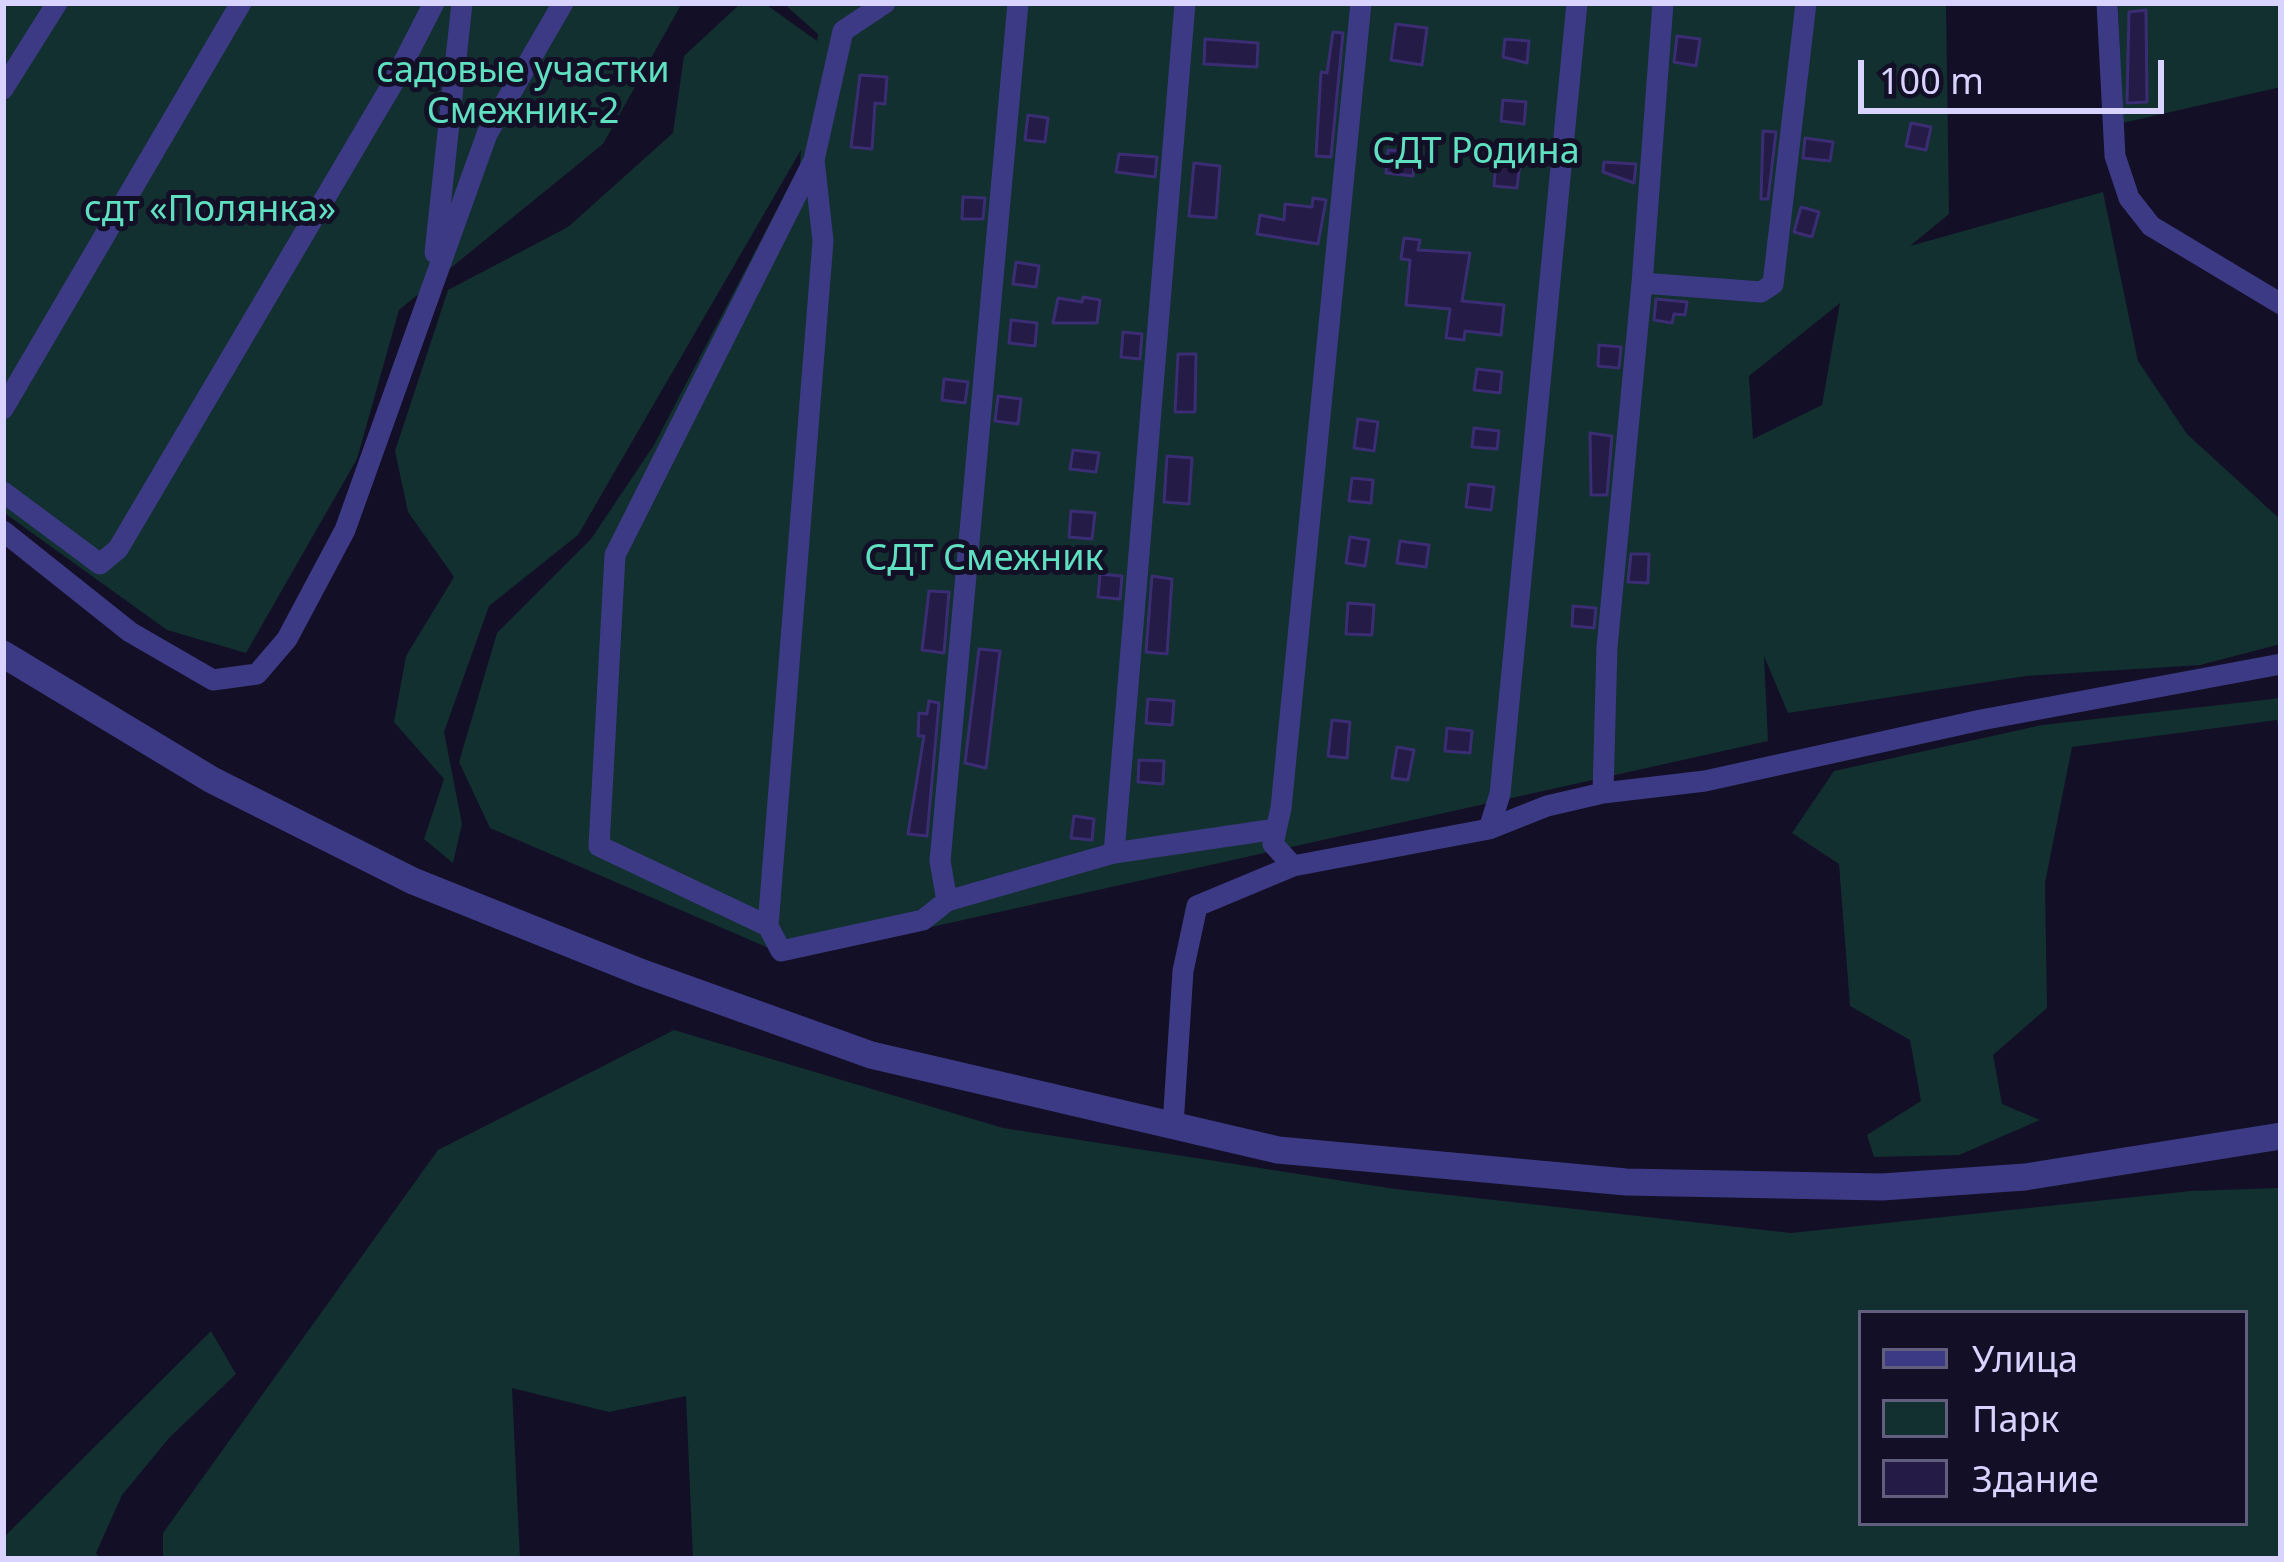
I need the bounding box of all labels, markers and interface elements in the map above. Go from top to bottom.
scale bar [1864,36,2170,110]
park label: садовые участки Смежник-2 [376,50,670,135]
text: 100 m [1879,56,1984,105]
park label: СДТ Родина [1372,131,1580,175]
park label: сдт «Полянка» [84,189,336,233]
park label: СДТ Смежник [864,538,1104,582]
legend [1858,1310,2248,1526]
text: Улица [1972,1334,2078,1383]
text: Парк [1972,1394,2059,1443]
text: Здание [1972,1454,2099,1503]

